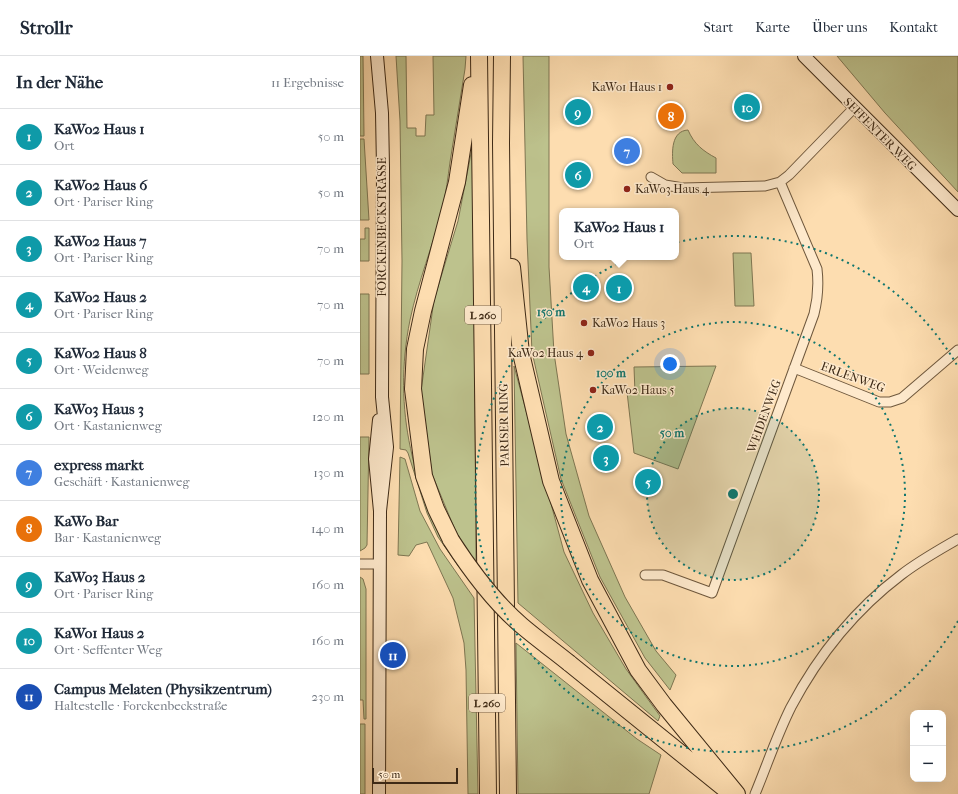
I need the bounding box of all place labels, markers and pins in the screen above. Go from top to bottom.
place label: KaWo1 Haus 1 [591,80,662,94]
marker: KaWo1 Haus 1 [665,82,675,92]
pin: 10 [734,92,760,122]
pin: 9 [565,97,591,127]
pin: 8 [658,101,684,131]
pin: 7 [614,136,640,166]
pin: 6 [565,160,591,190]
place label: KaWo3 Haus 4 [635,182,710,196]
marker: KaWo3 Haus 4 [622,184,632,194]
pin: 4 [573,272,599,302]
pin: 1 [606,273,632,303]
place label: KaWo2 Haus 3 [592,316,665,330]
marker: KaWo2 Haus 3 [579,318,589,328]
place label: KaWo2 Haus 4 [508,346,584,360]
marker: KaWo2 Haus 4 [586,348,596,358]
place label: KaWo2 Haus 5 [601,383,674,397]
marker: KaWo2 Haus 5 [588,385,598,395]
pin: 2 [587,412,613,442]
pin: 3 [593,443,619,473]
pin: 5 [635,467,661,497]
centre of rings [726,487,740,501]
pin: 11 [380,640,406,670]

